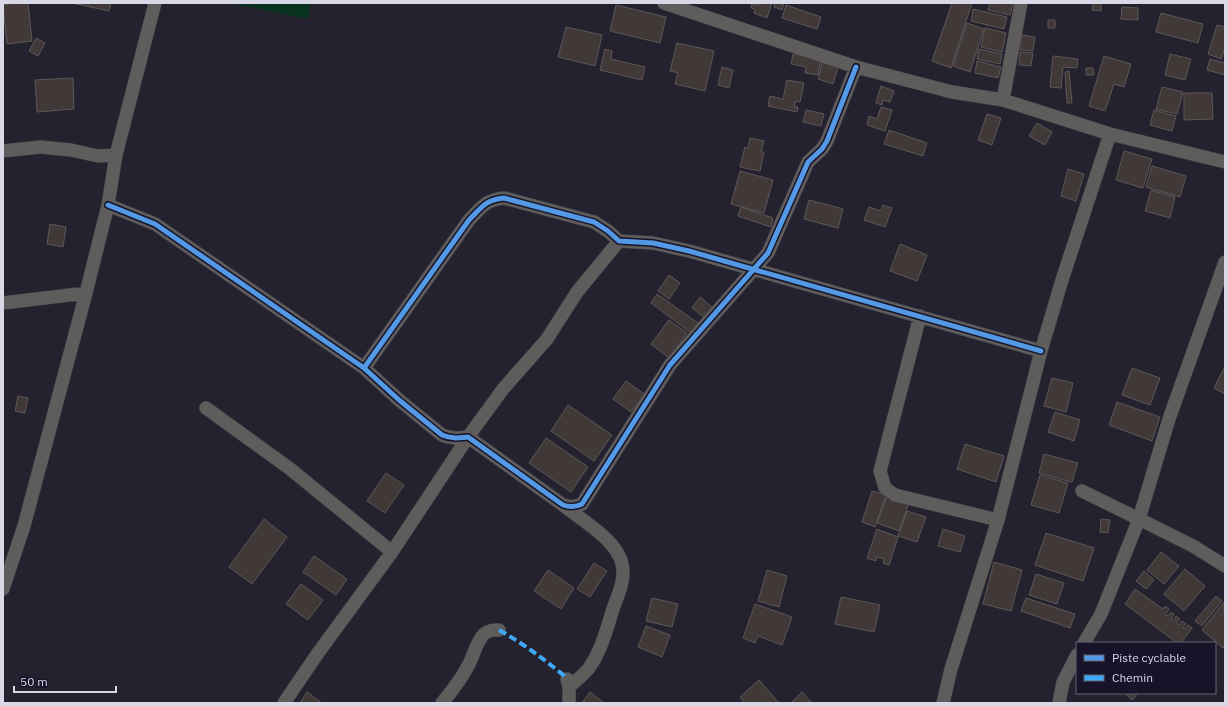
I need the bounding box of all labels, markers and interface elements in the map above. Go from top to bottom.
legend [1076,642,1216,694]
text: Piste cyclable [1112,650,1187,665]
scale bar [14,668,116,694]
text: Chemin [1112,670,1153,685]
text: 50 m [20,674,48,689]

